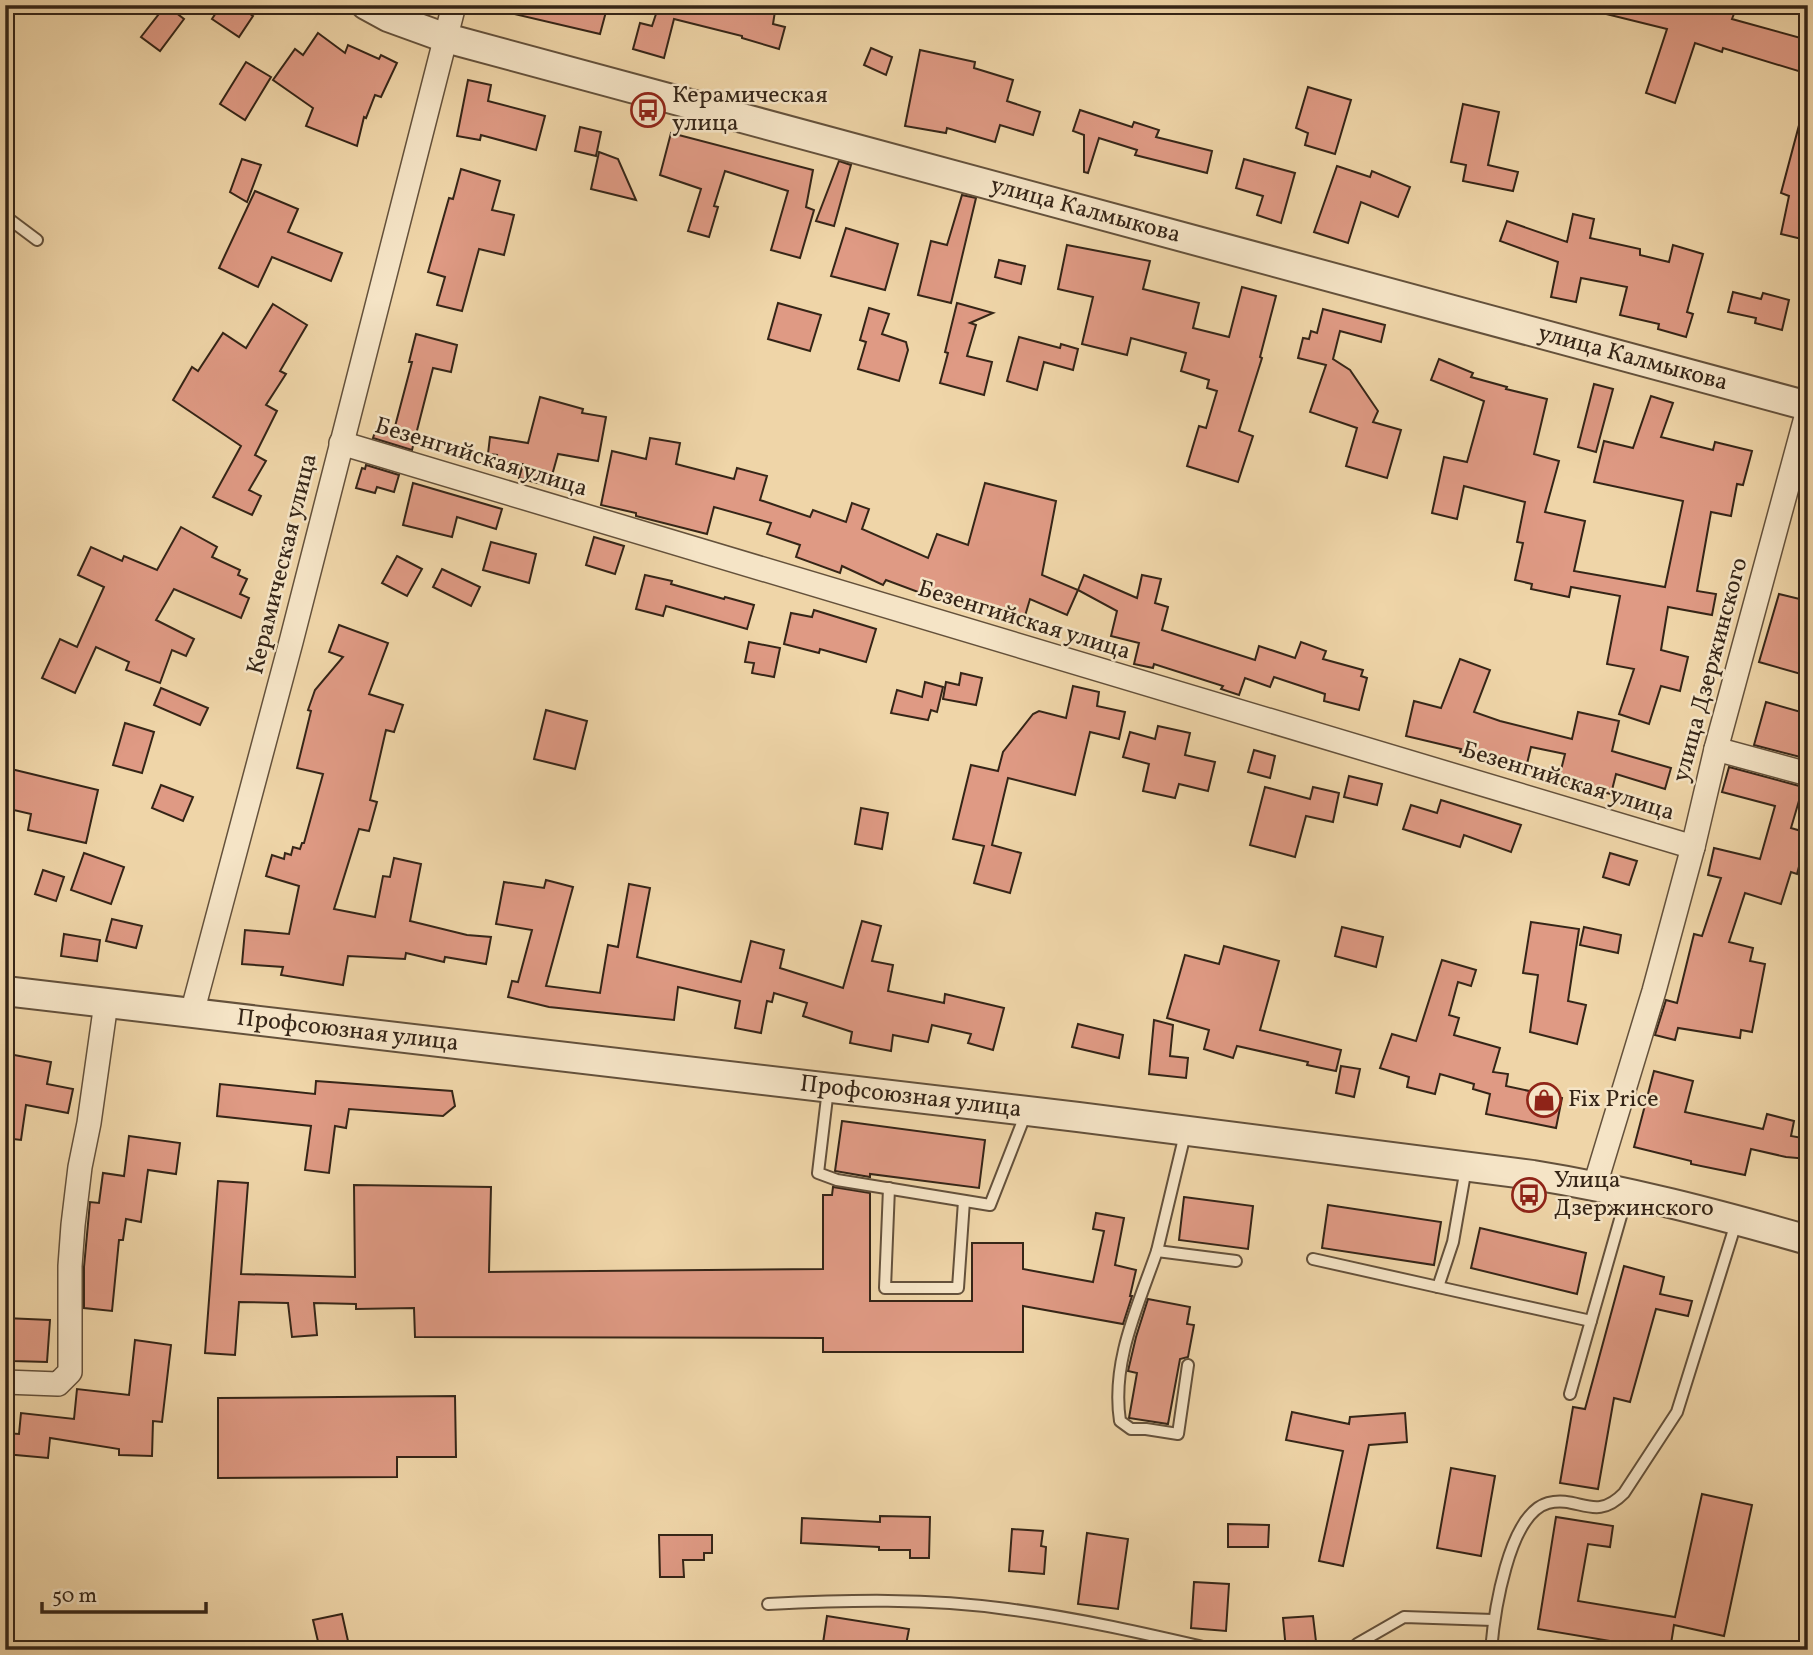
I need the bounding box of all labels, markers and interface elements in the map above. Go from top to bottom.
place label: Керамическая улица [672,79,828,141]
bus stop icon: Керамическая улица [629,91,667,129]
street label: улица Калмыкова [986,169,1184,253]
street label: улица Калмыкова [1534,317,1732,401]
street label: Безенгийская улица [370,409,592,507]
street label: Керамическая улица [239,450,327,678]
street label: улица Дзержинского [1665,554,1757,786]
street label: Безенгийская улица [913,572,1135,670]
street label: Безенгийская улица [1457,733,1679,831]
street label: Профсоюзная улица [235,1001,461,1061]
street label: Профсоюзная улица [798,1067,1024,1127]
shop icon: Fix Price [1525,1081,1563,1119]
place label: Fix Price [1568,1083,1659,1117]
place label: Улица Дзержинского [1554,1164,1714,1226]
bus stop icon: Улица Дзержинского [1510,1176,1548,1214]
scale bar [42,1571,206,1615]
text: 50 m [52,1582,97,1611]

